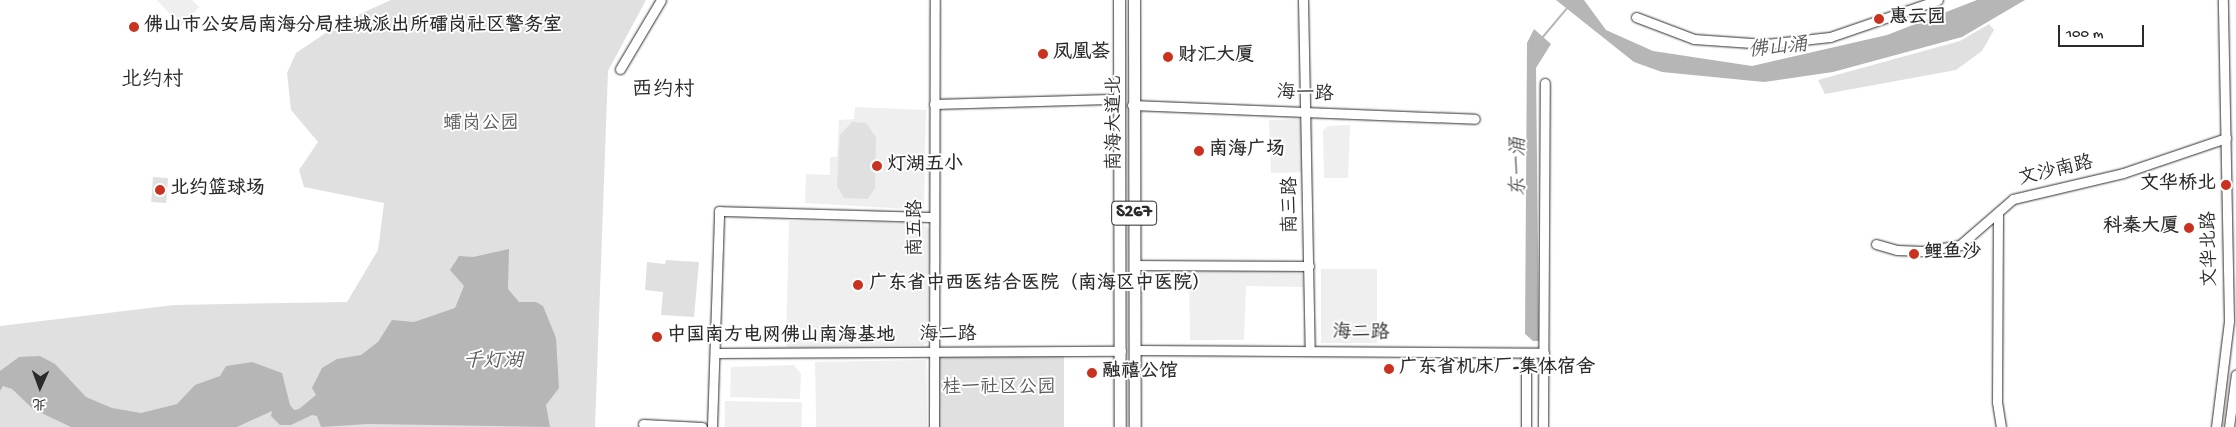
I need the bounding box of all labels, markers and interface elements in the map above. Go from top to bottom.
place label: 惠云园 [1889,8,1946,30]
marker: 惠云园 [1873,13,1885,25]
scale bar [2061,15,2147,47]
place label: 佛山市公安局南海分局桂城派出所礌岗社区警务室 [144,16,562,38]
marker: 佛山市公安局南海分局桂城派出所礌岗社区警务室 [128,21,140,33]
text: 100 m [2066,25,2103,43]
water label: 佛山涌 [1747,34,1809,64]
place label: 凤凰荟 [1053,43,1110,65]
place label: 财汇大厦 [1178,46,1254,68]
marker: 凤凰荟 [1037,48,1049,60]
marker: 财汇大厦 [1162,51,1174,63]
district label: 北约村 [121,69,183,95]
street label: 南海大道北 [1105,76,1127,170]
district label: 西约村 [632,79,694,105]
street label: 海一路 [1276,83,1334,107]
park label: 𧒽岗公园 [443,114,519,136]
water label: 东一涌 [1508,137,1532,197]
place label: 南海广场 [1209,140,1285,162]
marker: 南海广场 [1193,145,1205,157]
street label: 文沙南路 [2016,152,2096,192]
place label: 灯湖五小 [887,155,963,177]
marker: 灯湖五小 [871,160,883,172]
place label: 文华桥北 [2140,174,2216,196]
street label: 南三路 [1281,177,1303,233]
place label: 北约篮球场 [170,179,265,201]
marker: 文华桥北 [2220,179,2232,191]
marker: 北约篮球场 [154,184,166,196]
road number: S267 [1110,198,1158,228]
street label: 南五路 [906,200,928,256]
street label: 文华北路 [2199,211,2223,287]
place label: 科秦大厦 [2103,217,2179,239]
marker: 科秦大厦 [2183,222,2195,234]
place label: 鲤鱼沙 [1924,243,1981,265]
marker: 鲤鱼沙 [1908,248,1920,260]
place label: 广东省中西医结合医院（南海区中医院） [869,274,1211,296]
marker: 广东省中西医结合医院（南海区中医院） [851,278,865,292]
street label: 海二路 [1332,322,1390,346]
street label: 海二路 [920,325,976,347]
place label: 中国南方电网佛山南海基地 [667,326,895,348]
marker: 中国南方电网佛山南海基地 [651,331,663,343]
water label: 千灯湖 [463,350,523,374]
place label: 广东省机床厂-集体宿舍 [1399,358,1595,380]
north arrow [15,362,65,412]
place label: 融禧公馆 [1102,362,1178,384]
marker: 广东省机床厂-集体宿舍 [1383,363,1395,375]
marker: 融禧公馆 [1086,367,1098,379]
park label: 桂一社区公园 [942,378,1056,400]
text: 北 [32,394,47,411]

